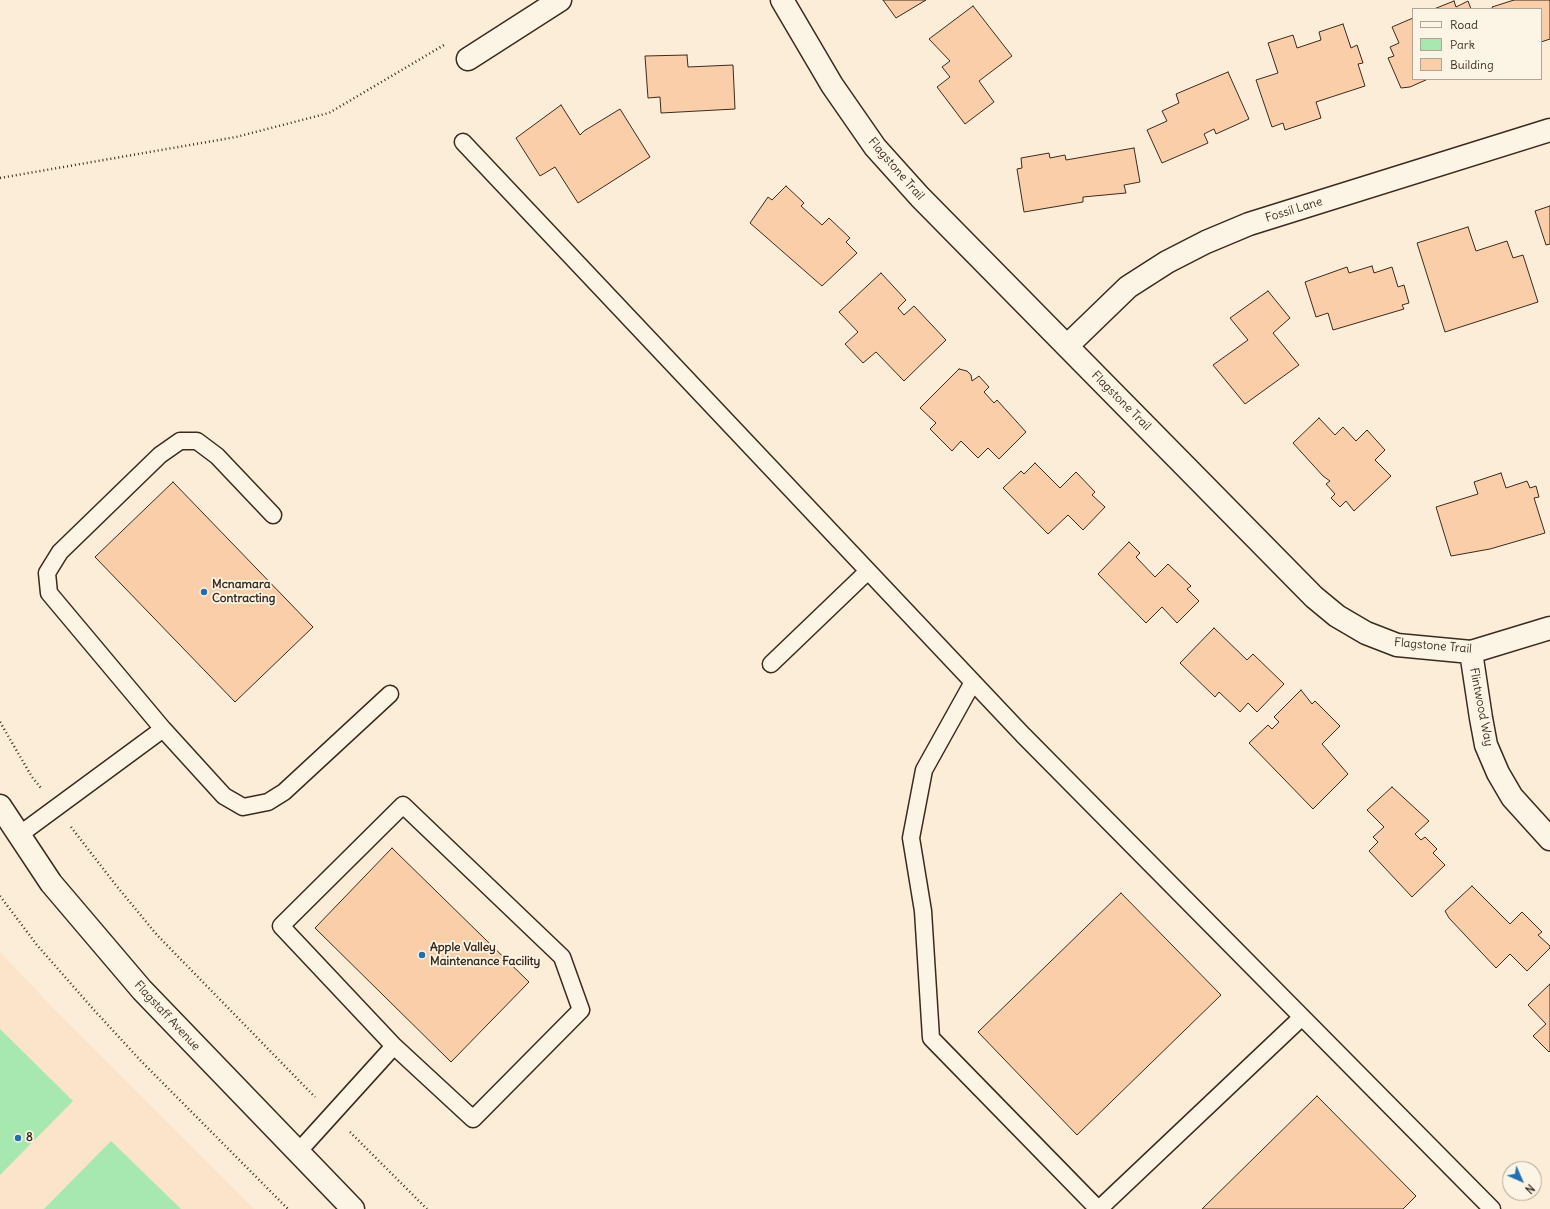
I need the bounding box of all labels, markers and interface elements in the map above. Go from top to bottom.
legend [1412,8,1542,80]
text: Road [1450,17,1478,32]
text: Park [1450,37,1475,52]
text: Building [1450,57,1494,72]
street label: Flagstone Trail [865,135,927,203]
street label: Fossil Lane [1264,195,1324,225]
street label: Flagstone Trail [1088,368,1154,434]
place label: Mcnamara Contracting [212,578,275,606]
marker: Mcnamara Contracting [199,587,209,597]
street label: Flagstone Trail [1394,635,1472,657]
street label: Flintwood Way [1466,666,1496,748]
place label: Apple Valley Maintenance Facility [430,941,540,969]
marker: Apple Valley Maintenance Facility [417,950,427,960]
street label: Flagstaff Avenue [131,978,203,1054]
place label: 8 [26,1131,33,1145]
marker: 8 [13,1133,23,1143]
north arrow [1502,1161,1542,1201]
text: N [1522,1181,1537,1196]

